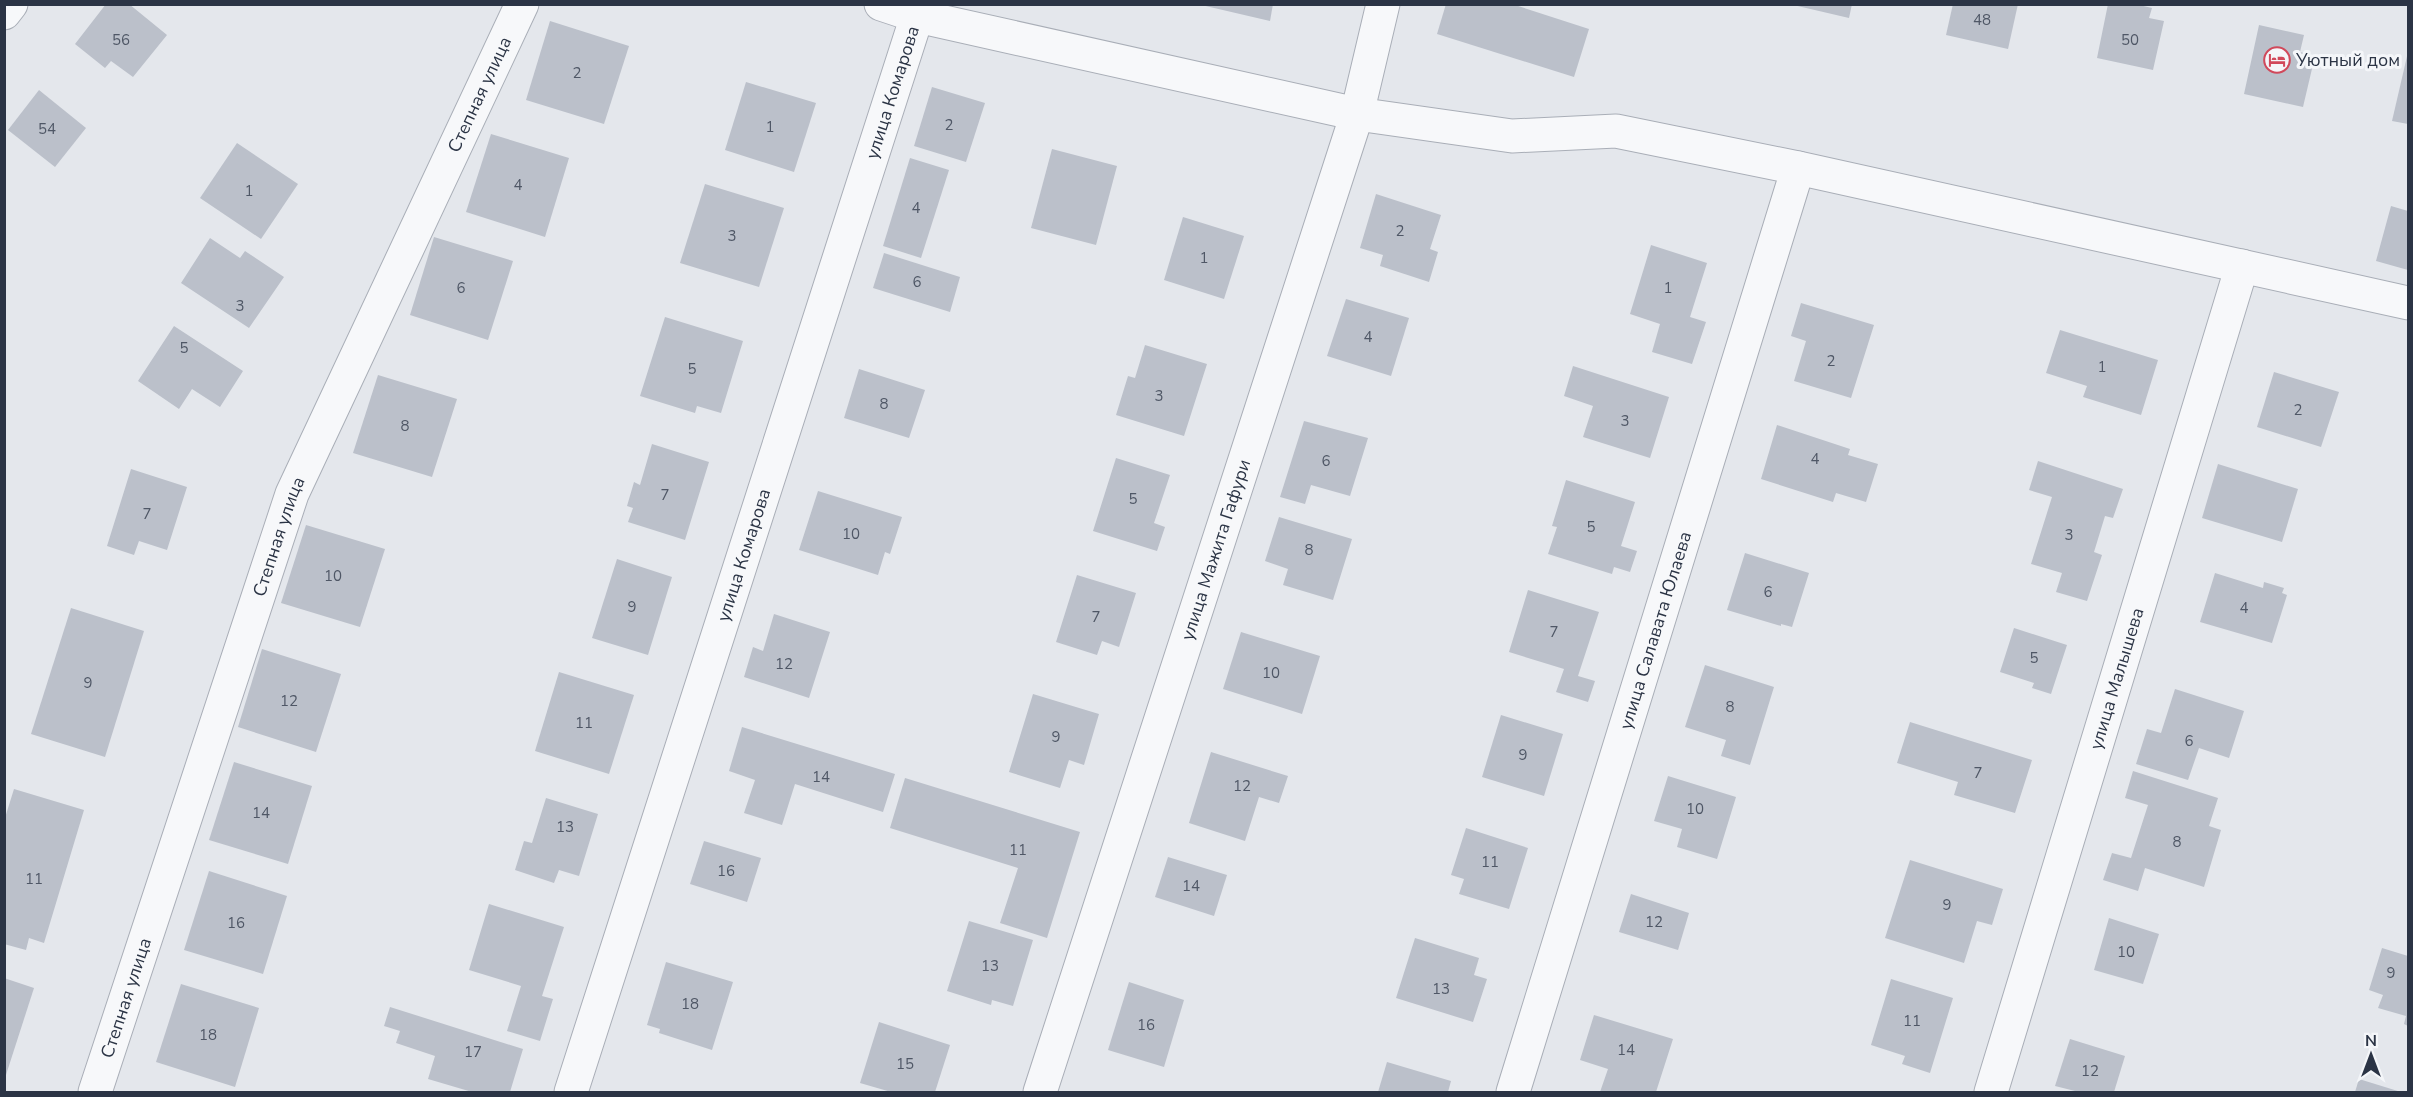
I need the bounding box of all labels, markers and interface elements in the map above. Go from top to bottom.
house number: 48 [1973,10,1991,30]
street label: улица Комарова [860,23,925,162]
house number: 56 [112,30,130,50]
house number: 50 [2121,30,2139,50]
street label: Степная улица [442,33,517,156]
hotel icon: Уютный дом [2262,45,2292,75]
place label: Уютный дом [2295,48,2400,72]
house number: 2 [572,63,582,83]
house number: 2 [944,115,954,135]
house number: 1 [765,117,775,137]
house number: 54 [38,119,56,139]
house number: 4 [513,175,523,195]
house number: 1 [244,181,254,201]
house number: 4 [911,198,921,218]
house number: 2 [1395,221,1405,241]
house number: 3 [727,226,737,246]
house number: 1 [1199,248,1209,268]
house number: 6 [912,272,922,292]
house number: 6 [456,278,466,298]
house number: 1 [1663,278,1673,298]
house number: 3 [235,296,245,316]
house number: 4 [1363,327,1373,347]
house number: 5 [179,338,189,358]
house number: 2 [1826,351,1836,371]
house number: 1 [2097,357,2107,377]
house number: 5 [687,359,697,379]
house number: 3 [1154,386,1164,406]
house number: 8 [879,394,889,414]
house number: 2 [2293,400,2303,420]
house number: 3 [1620,411,1630,431]
house number: 8 [400,416,410,436]
house number: 4 [1810,449,1820,469]
house number: 6 [1321,451,1331,471]
street label: улица Мажита Гафури [1175,456,1256,643]
street label: Степная улица [247,473,311,600]
house number: 7 [660,485,670,505]
street label: улица Комарова [711,485,776,625]
house number: 5 [1128,489,1138,509]
house number: 7 [142,504,152,524]
house number: 5 [1586,517,1596,537]
house number: 10 [842,524,860,544]
house number: 3 [2064,525,2074,545]
street label: улица Салавата Юлаева [1614,529,1697,732]
house number: 8 [1304,540,1314,560]
house number: 10 [324,566,342,586]
house number: 6 [1763,582,1773,602]
house number: 9 [627,597,637,617]
house number: 4 [2239,598,2249,618]
street label: улица Малышева [2084,605,2149,753]
house number: 7 [1091,607,1101,627]
house number: 7 [1549,622,1559,642]
house number: 5 [2029,648,2039,668]
house number: 12 [775,654,793,674]
house number: 10 [1262,663,1280,683]
house number: 9 [83,673,93,693]
house number: 12 [280,691,298,711]
house number: 8 [1725,697,1735,717]
house number: 11 [575,713,593,733]
house number: 9 [1051,727,1061,747]
house number: 6 [2184,731,2194,751]
house number: 9 [1518,745,1528,765]
house number: 7 [1973,763,1983,783]
house number: 14 [812,767,830,787]
house number: 12 [1233,776,1251,796]
house number: 10 [1686,799,1704,819]
house number: 14 [252,803,270,823]
house number: 13 [556,817,574,837]
house number: 8 [2172,832,2182,852]
house number: 11 [1009,840,1027,860]
house number: 11 [1481,852,1499,872]
house number: 16 [717,861,735,881]
house number: 11 [25,869,43,889]
house number: 14 [1182,876,1200,896]
house number: 9 [1942,895,1952,915]
house number: 12 [1645,912,1663,932]
house number: 16 [227,913,245,933]
street label: Степная улица [95,935,157,1061]
house number: 10 [2117,942,2135,962]
house number: 13 [981,956,999,976]
house number: 9 [2386,963,2396,983]
house number: 13 [1432,979,1450,999]
house number: 18 [681,994,699,1014]
house number: 11 [1903,1011,1921,1031]
house number: 16 [1137,1015,1155,1035]
house number: 18 [199,1025,217,1045]
north arrow [2341,1025,2401,1085]
text: N [2365,1030,2377,1052]
house number: 14 [1617,1040,1635,1060]
house number: 17 [464,1042,482,1062]
house number: 15 [896,1054,914,1074]
house number: 12 [2081,1061,2099,1081]

